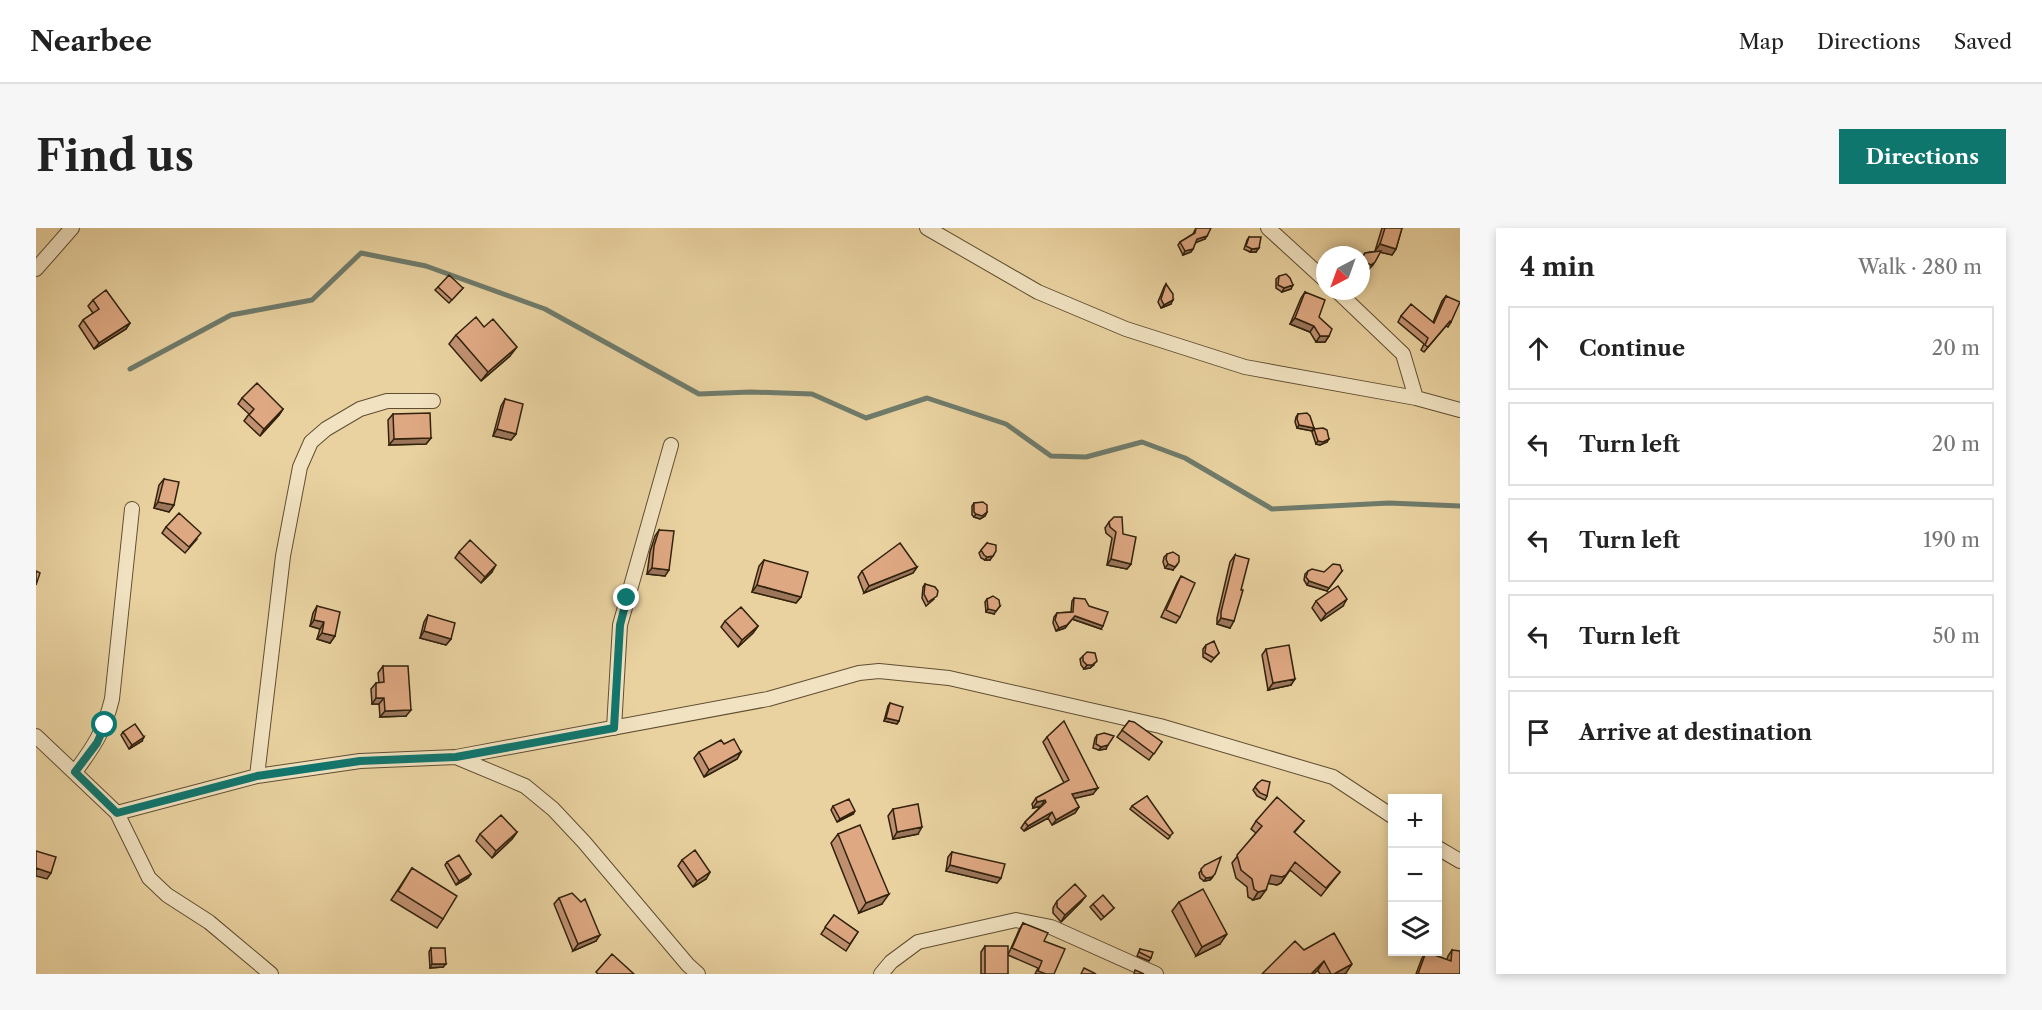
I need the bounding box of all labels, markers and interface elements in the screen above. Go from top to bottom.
text: Nearbee [30,24,152,58]
text: Map [1739,29,1784,54]
text: Directions [1817,29,1921,54]
text: Saved [1954,29,2012,54]
button: Directions [1839,129,2006,184]
text: Find us [36,130,194,182]
north arrow [1316,246,1370,300]
text: 4 min [1520,251,1595,283]
text: Walk · 280 m [1858,255,1982,279]
icon: ahead [1522,332,1555,365]
text: Continue [1579,335,1685,362]
text: 20 m [1932,336,1980,360]
icon: left [1522,428,1555,461]
text: Turn left [1579,431,1680,458]
text: 20 m [1932,432,1980,456]
icon: left [1522,524,1555,557]
text: Turn left [1579,527,1680,554]
text: 190 m [1923,528,1980,552]
route end [613,584,639,610]
icon: left [1522,620,1555,653]
text: Turn left [1579,623,1680,650]
text: 50 m [1933,624,1980,648]
route start [91,711,117,737]
icon: arrive [1522,716,1555,749]
text: Arrive at destination [1579,719,1812,746]
map controls [1388,794,1442,956]
button: + [1388,794,1442,848]
button: − [1388,848,1442,902]
button: layers [1388,902,1442,956]

